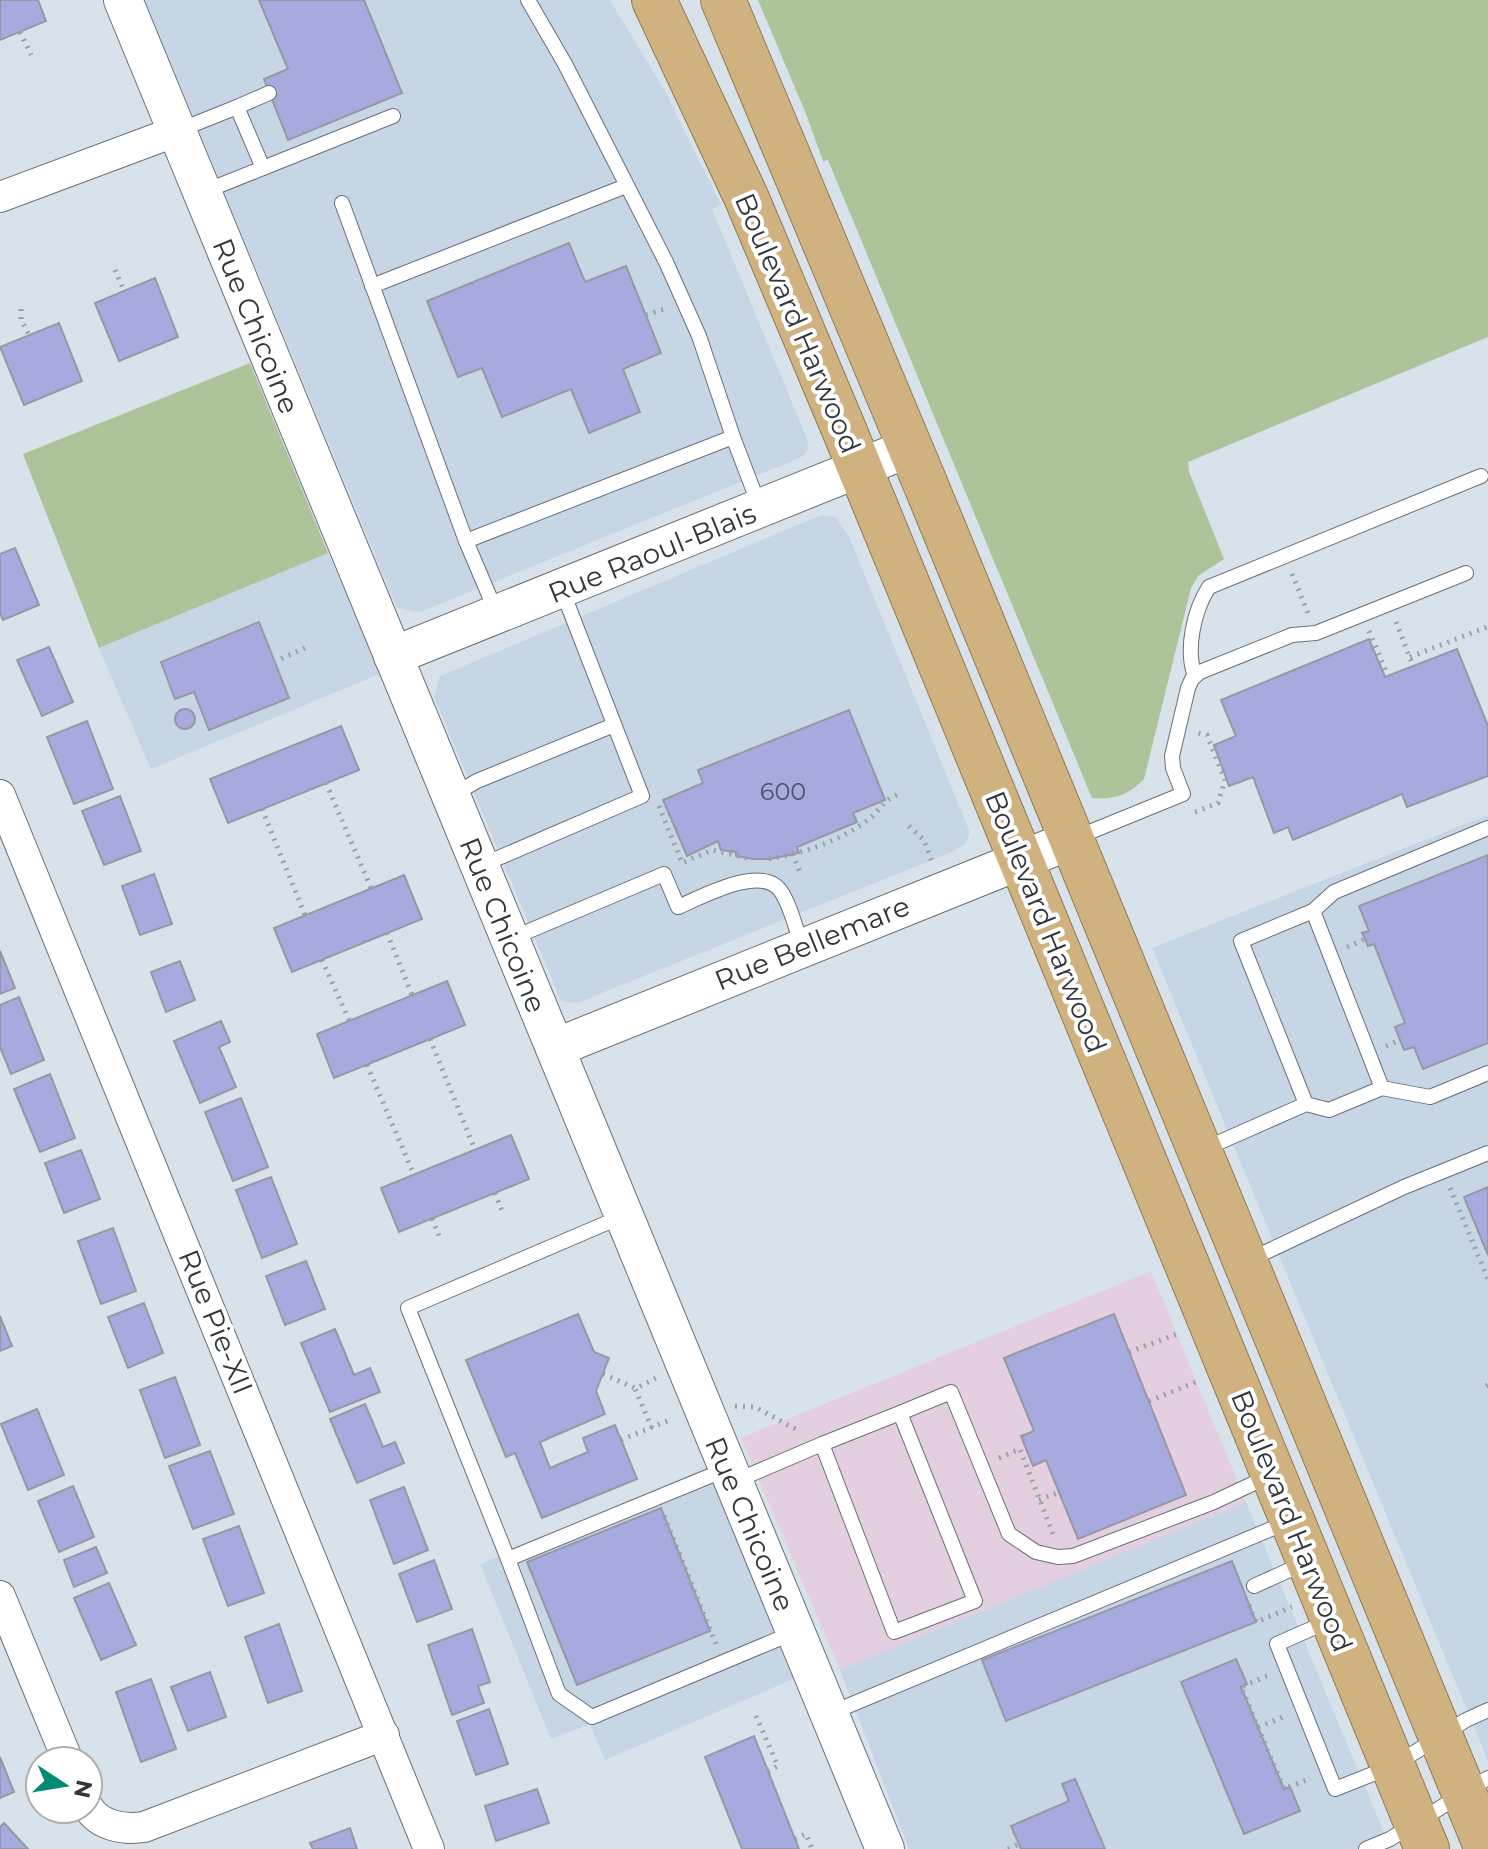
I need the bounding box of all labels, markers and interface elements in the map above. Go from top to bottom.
street label: Boulevard Harwood [728,188,868,458]
street label: Rue Chicoine [205,233,307,419]
street label: Rue Raoul-Blais [543,496,761,610]
house number: 600 [760,777,806,806]
street label: Boulevard Harwood [978,786,1114,1058]
street label: Rue Chicoine [452,832,554,1018]
street label: Rue Bellemare [710,888,914,998]
street label: Rue Pie-XII [172,1245,260,1399]
street label: Boulevard Harwood [1224,1385,1360,1657]
street label: Rue Chicoine [698,1432,802,1616]
north arrow [24,1745,104,1825]
text: N [68,1778,98,1801]

